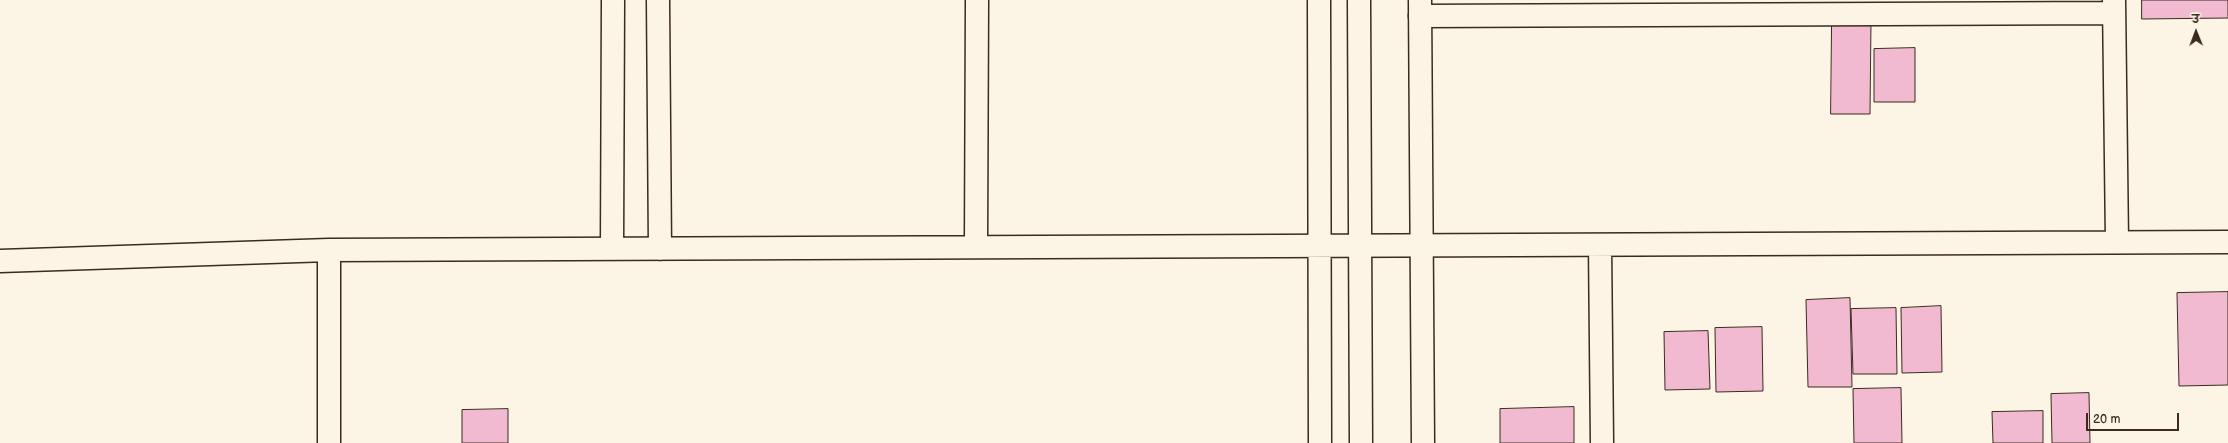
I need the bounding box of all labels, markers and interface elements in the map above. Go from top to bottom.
north arrow [2176,12,2216,52]
text: उ [2192,13,2200,26]
scale bar [2088,405,2181,431]
text: 20 m [2093,412,2120,427]

